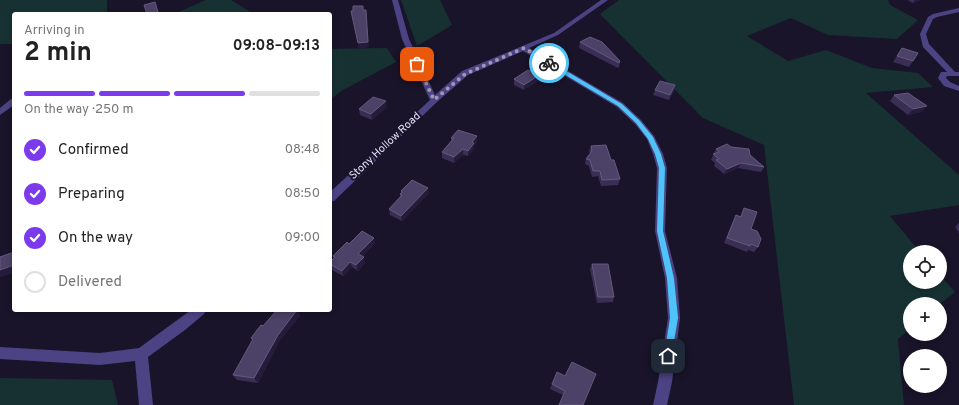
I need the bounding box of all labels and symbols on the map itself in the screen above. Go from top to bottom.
courier [529,43,569,83]
pin [400,47,434,81]
street label: Stony Hollow Road [346,109,424,183]
pin [651,339,685,373]

